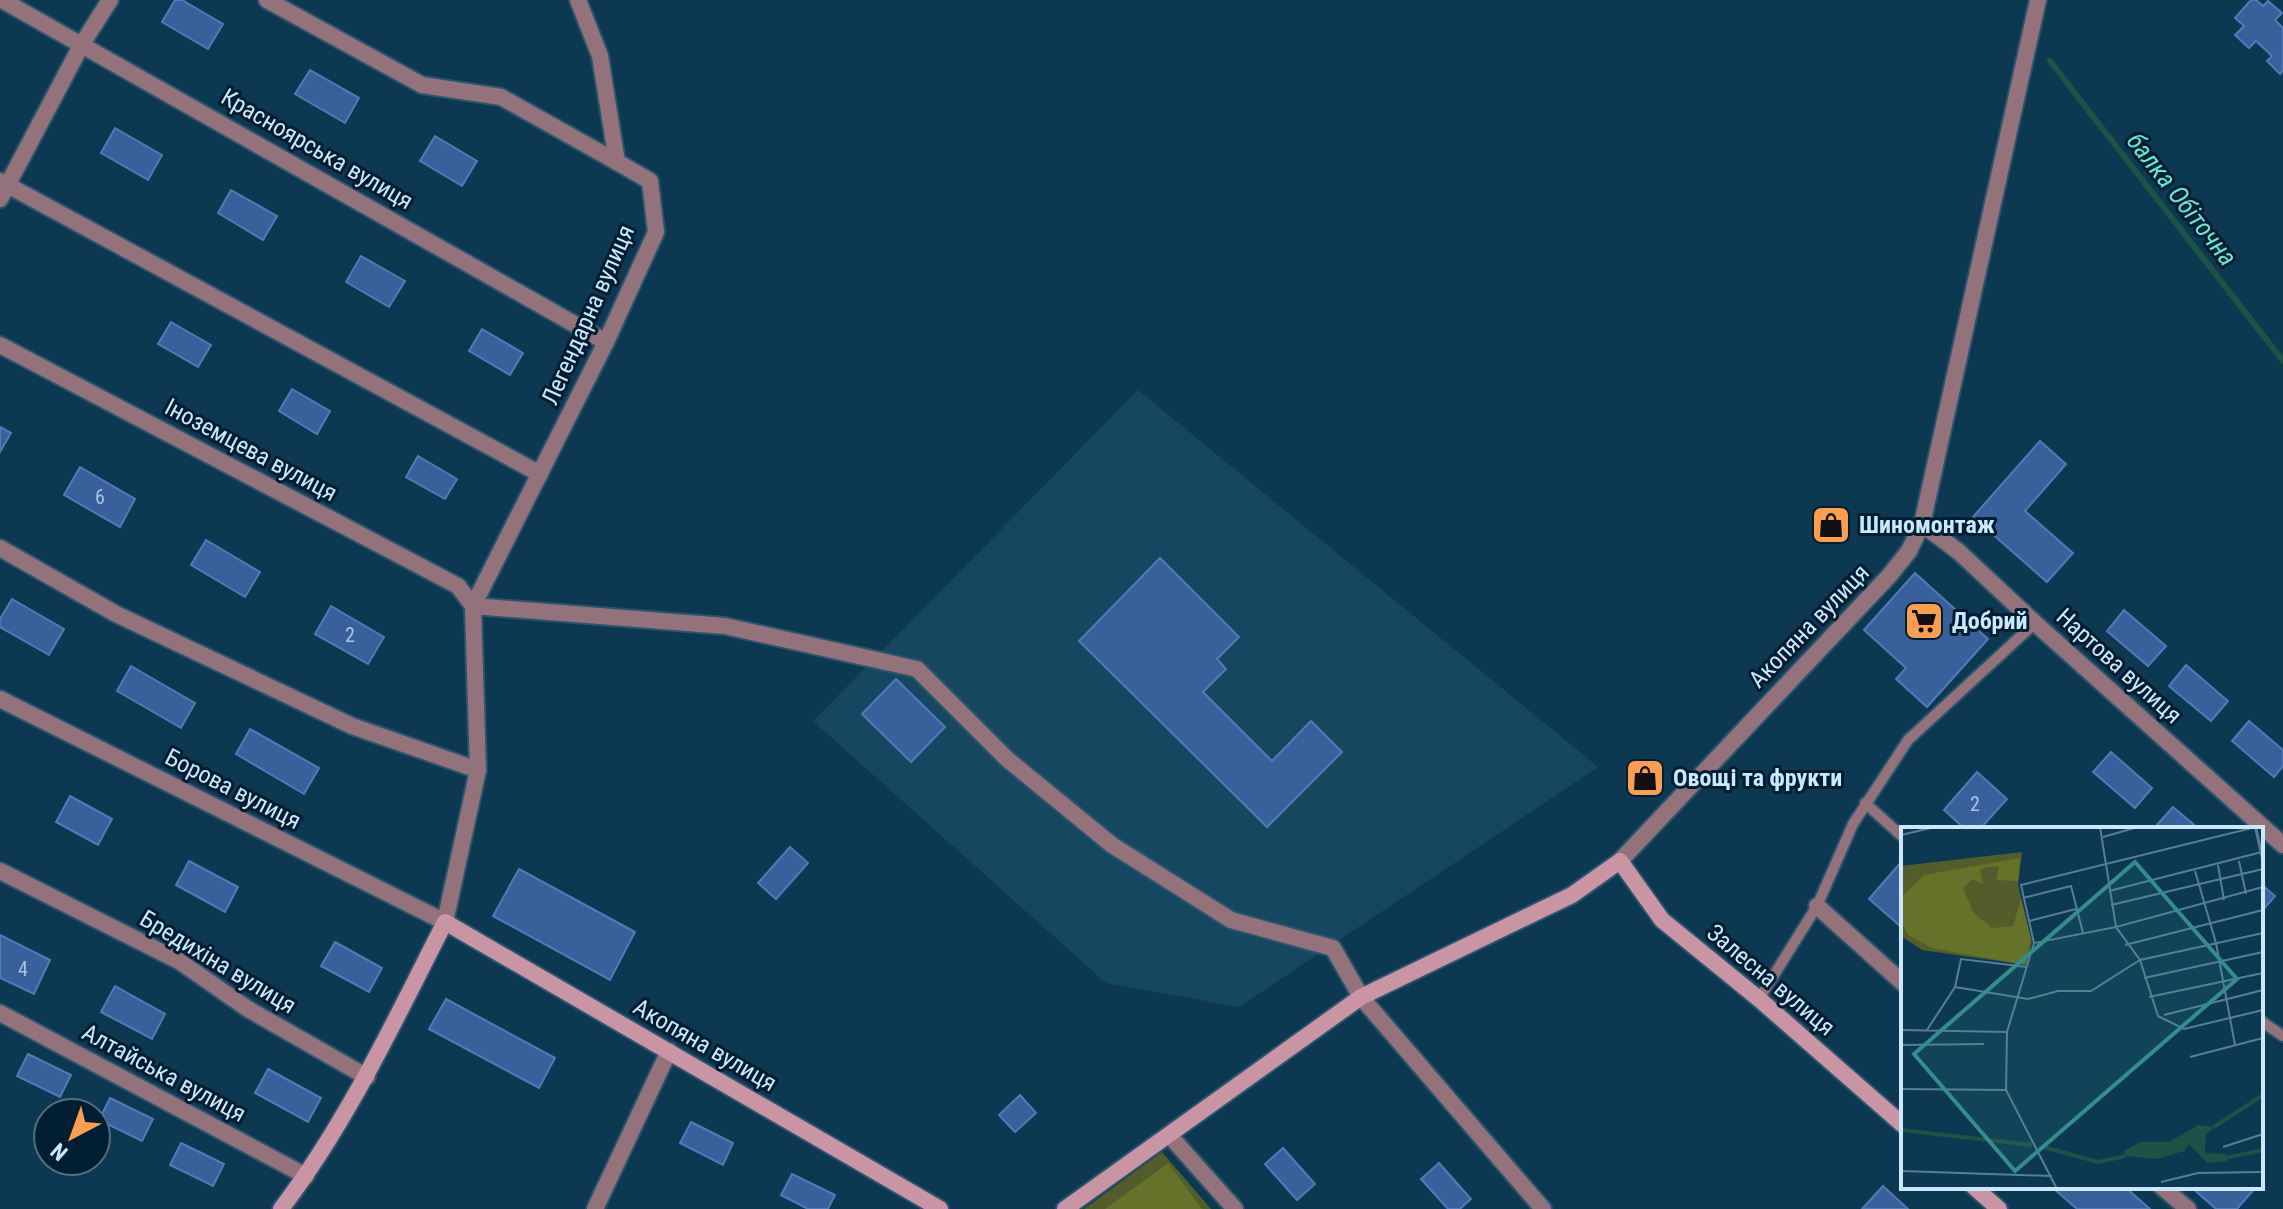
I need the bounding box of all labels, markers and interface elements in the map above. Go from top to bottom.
street label: Красноярська вулиця [216,83,418,215]
water label: балка Обіточна [2121,127,2243,271]
street label: Легендарна вулиця [536,221,640,409]
street label: Іноземцева вулиця [160,393,342,507]
house number: 6 [95,485,105,509]
shop icon: Шиномонтаж [1810,504,1852,546]
place label: Шиномонтаж [1859,511,1995,539]
street label: Акопяна вулиця [1743,559,1875,693]
supermarket icon: Добрий [1903,600,1945,642]
street label: Нартова вулиця [2051,603,2187,729]
place label: Добрий [1952,607,2027,635]
house number: 2 [345,623,355,647]
street label: Борова вулиця [161,743,305,835]
shop icon: Овощі та фрукти [1624,757,1666,799]
place label: Овощі та фрукти [1673,764,1842,792]
house number: 2 [1970,792,1980,816]
inset map [1901,827,2263,1189]
street label: Бредихіна вулиця [135,904,301,1020]
street label: Залесна вулиця [1701,919,1841,1041]
house number: 4 [18,957,28,981]
street label: Акопяна вулиця [629,993,781,1097]
street label: Алтайська вулиця [77,1018,251,1128]
north arrow [32,1097,112,1177]
text: N [46,1138,72,1166]

